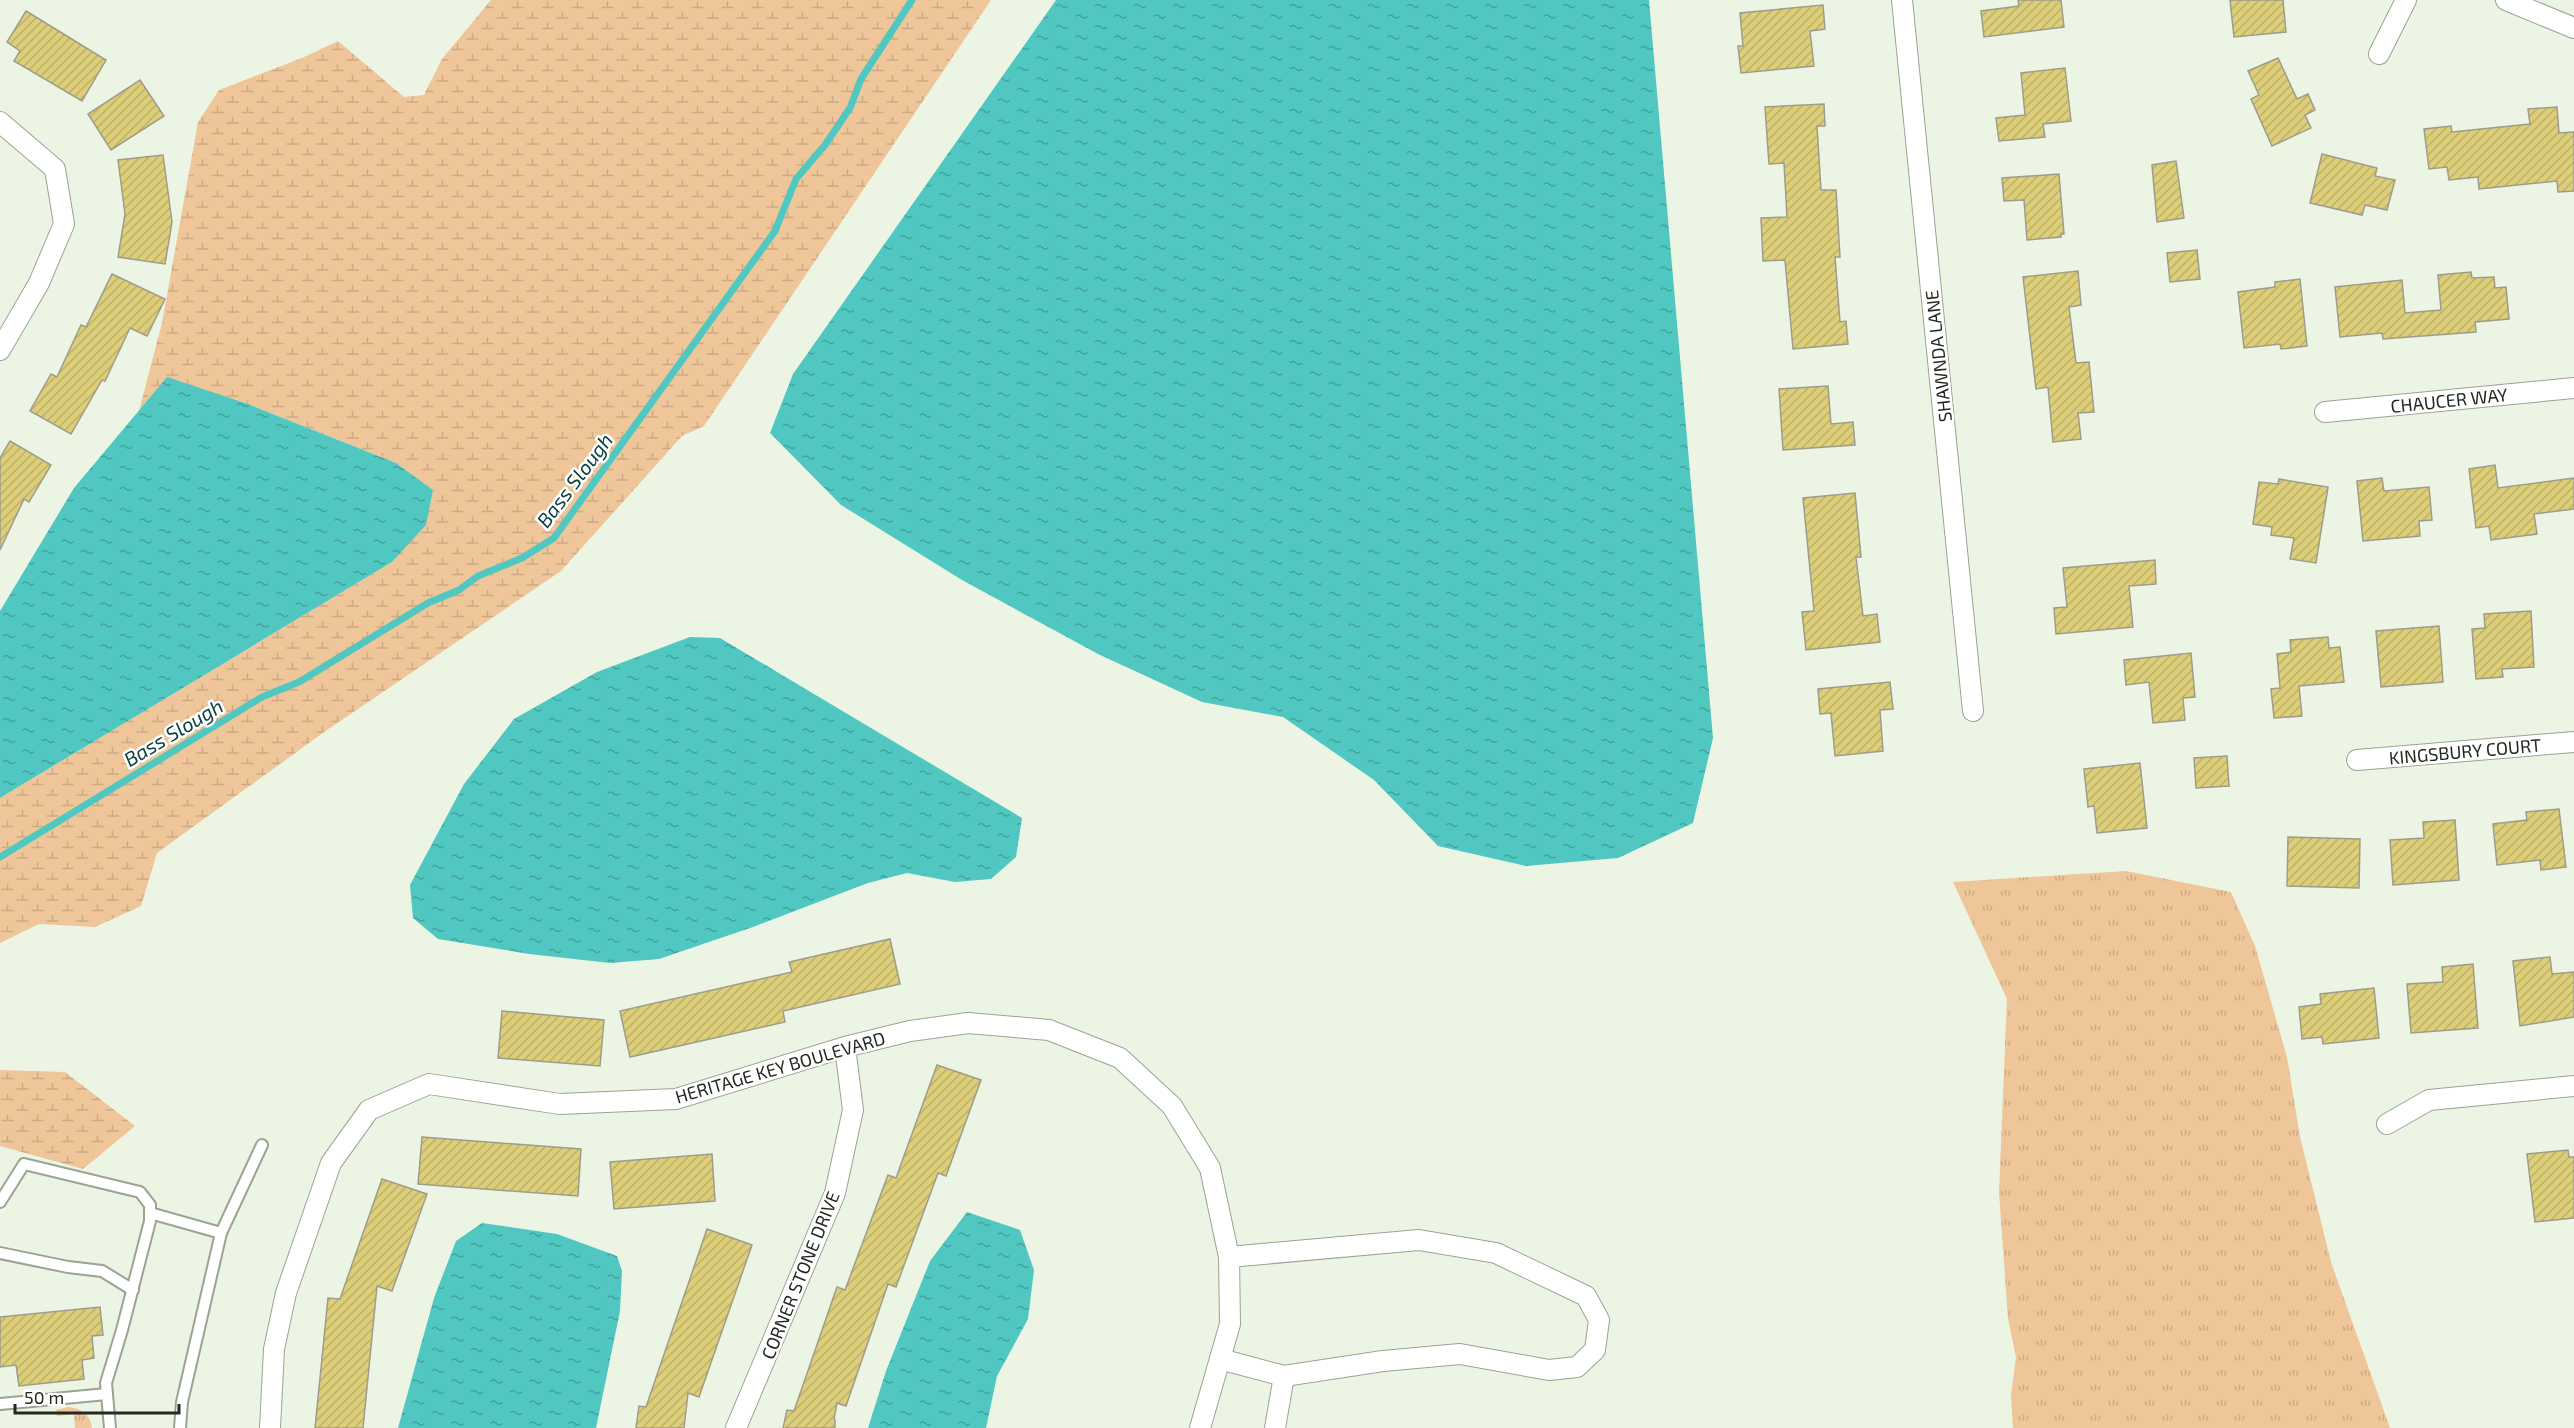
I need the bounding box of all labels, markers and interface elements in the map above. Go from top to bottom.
street label: SHAWNDA LANE [1920,289,1956,423]
street label: CHAUCER WAY [2389,383,2509,417]
water label: Bass Slough [531,428,617,532]
water label: Bass Slough [119,693,227,771]
street label: KINGSBURY COURT [2388,733,2543,769]
street label: HERITAGE KEY BOULEVARD [672,1026,888,1108]
street label: CORNER STONE DRIVE [756,1188,844,1362]
scale bar [15,1377,178,1415]
text: 50 m [24,1386,64,1408]

